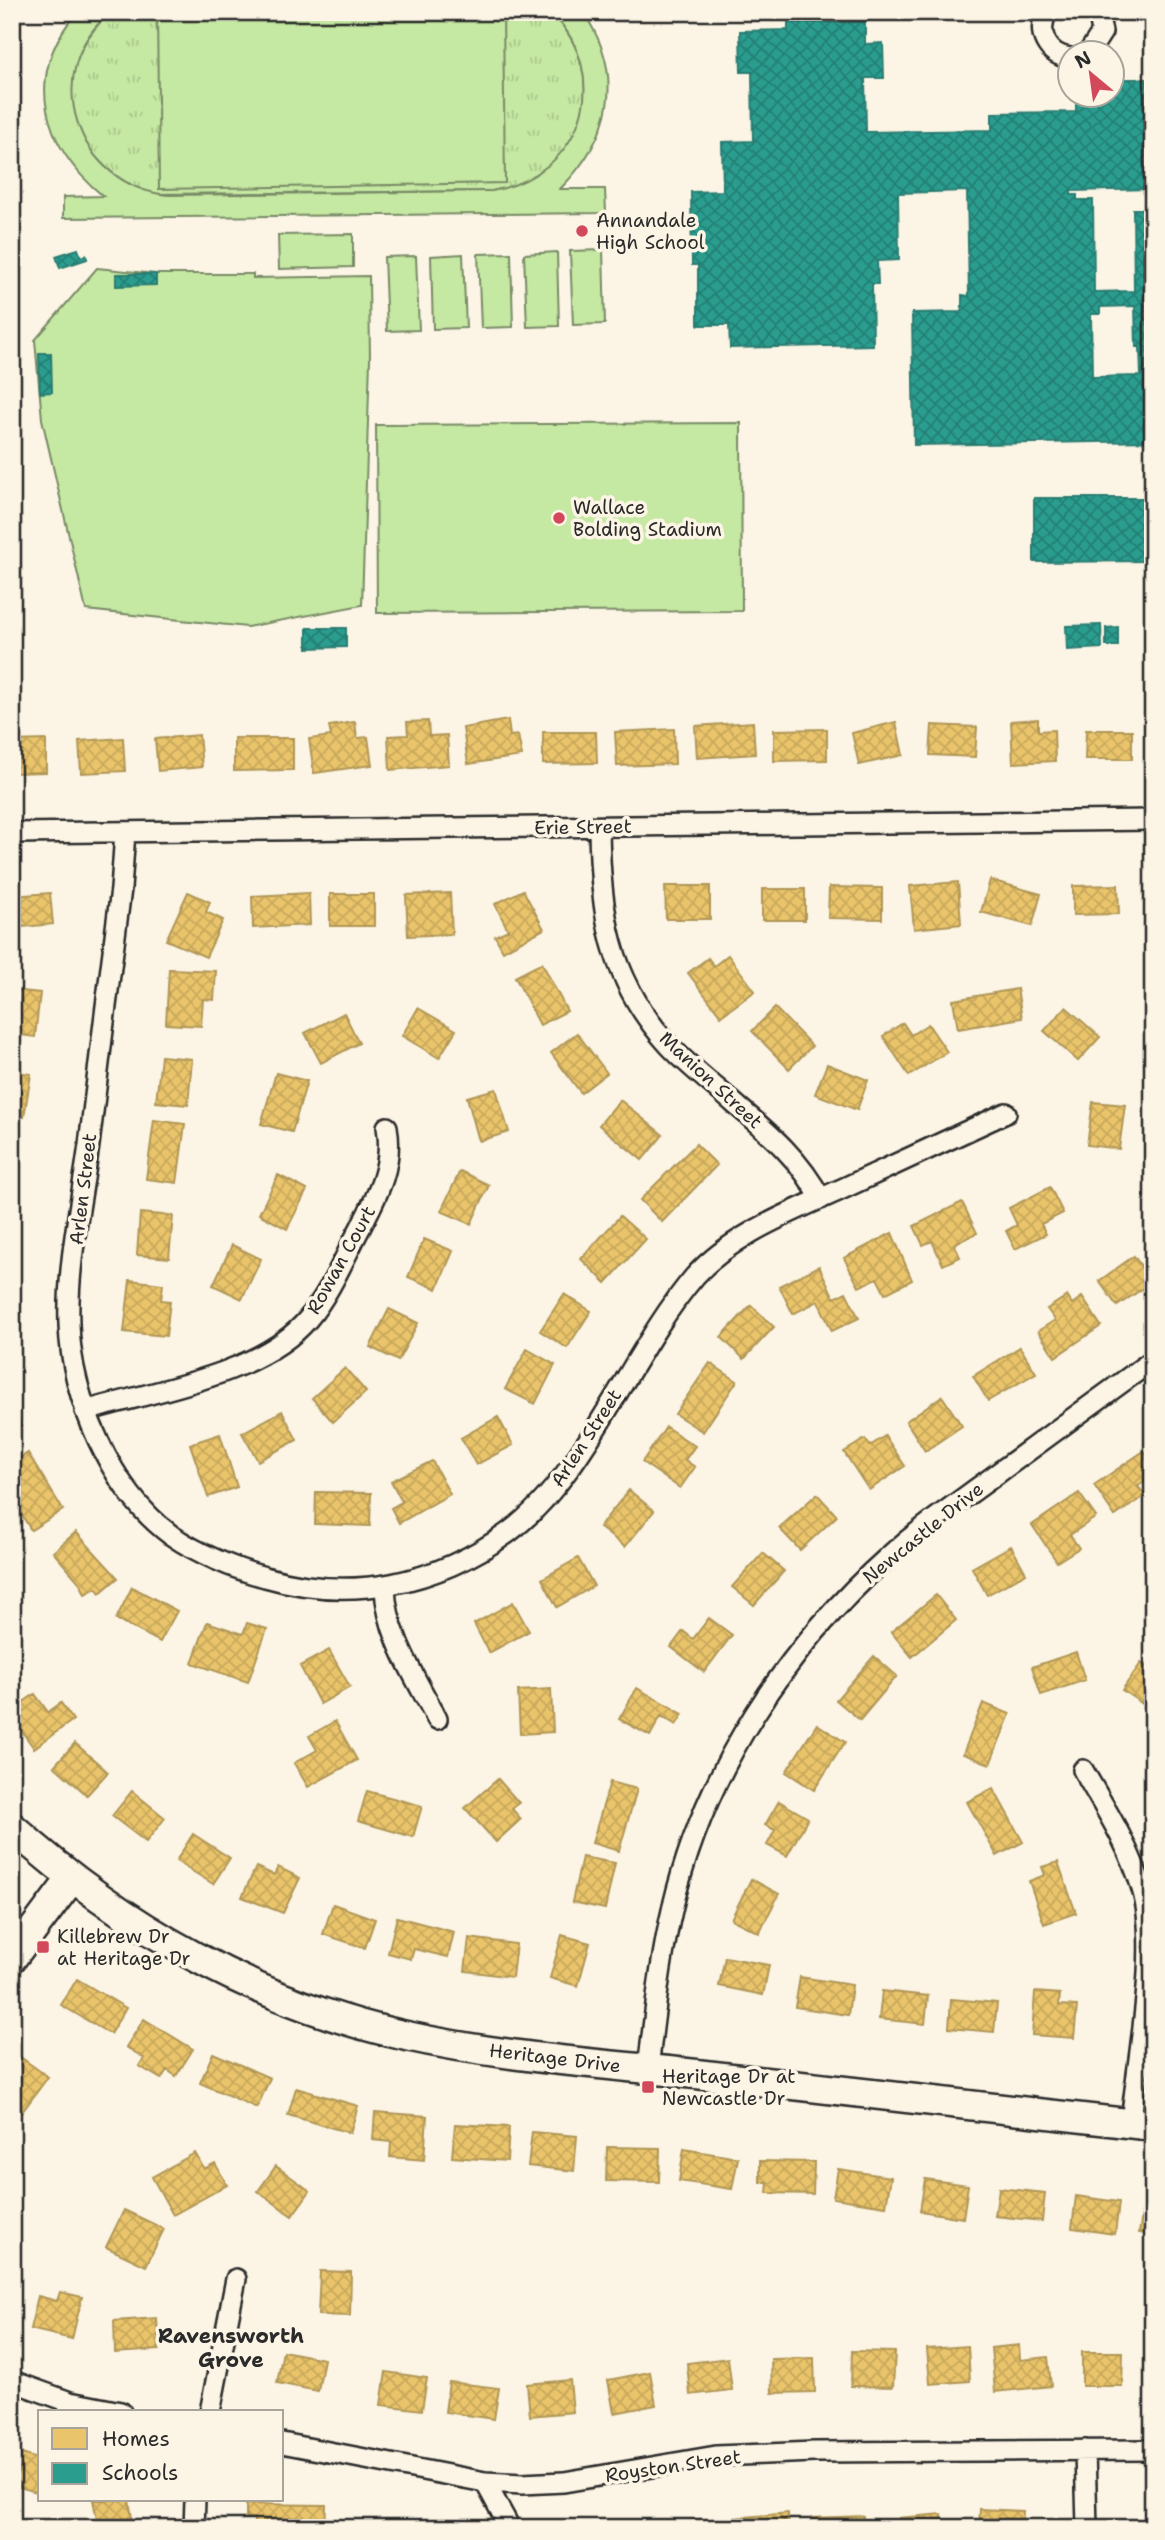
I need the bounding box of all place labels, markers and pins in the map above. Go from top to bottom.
place label: Annandale High School [596,208,705,255]
marker: Annandale High School [574,223,590,239]
place label: Wallace Bolding Stadium [573,495,722,542]
marker: Wallace Bolding Stadium [551,510,567,526]
place label: Killebrew Dr at Heritage Dr [57,1924,191,1971]
marker: Killebrew Dr at Heritage Dr [35,1939,51,1955]
place label: Heritage Dr at Newcastle Dr [662,2064,796,2111]
marker: Heritage Dr at Newcastle Dr [640,2079,656,2095]

